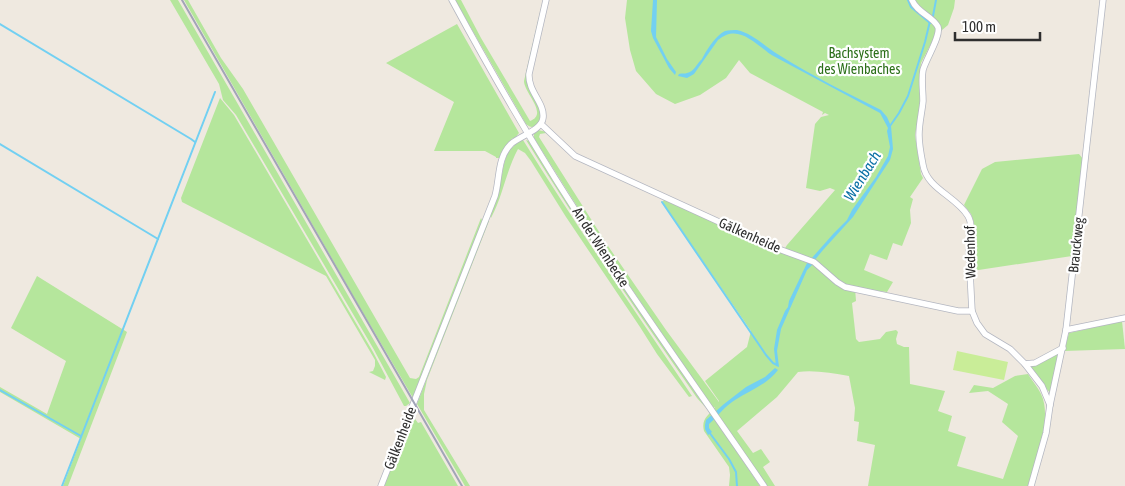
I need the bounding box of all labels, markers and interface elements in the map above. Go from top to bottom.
scale bar [955,10,1040,42]
text: 100 m [962,18,996,35]
park label: Bachsystem des Wienbaches [818,45,900,77]
water label: Wienbach [840,148,884,204]
street label: An der Wienbecke [569,204,633,290]
street label: Gälkenheide [717,214,783,256]
street label: Brauckweg [1065,216,1087,274]
street label: Wedenhof [962,225,978,279]
street label: Gälkenheide [381,404,419,472]

